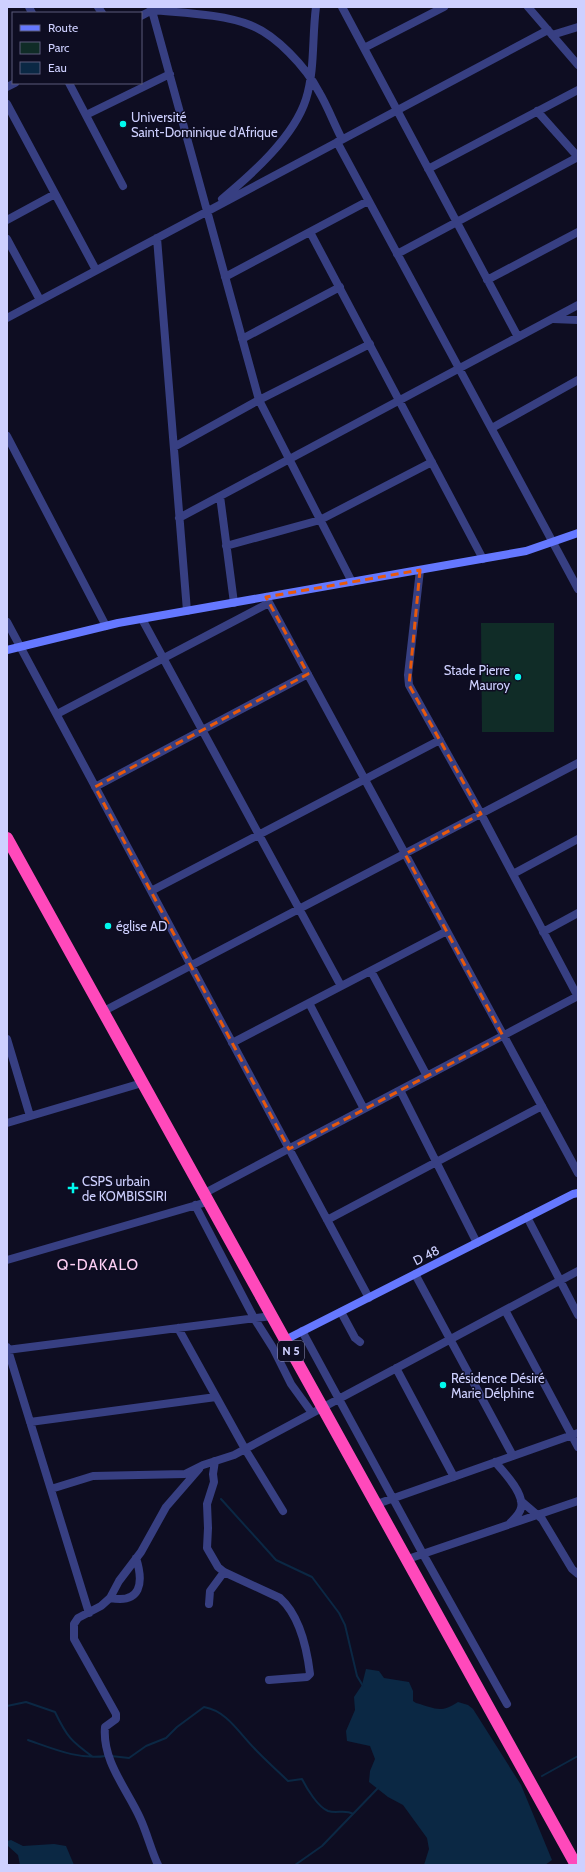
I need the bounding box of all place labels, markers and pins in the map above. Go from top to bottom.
place label: Université Saint-Dominique d'Afrique [131,109,278,140]
marker: Université Saint-Dominique d'Afrique [118,119,128,129]
place label: Stade Pierre Mauroy [444,662,510,693]
marker: Stade Pierre Mauroy [513,672,523,682]
place label: église AD [116,918,167,934]
marker: église AD [103,921,113,931]
place label: CSPS urbain de KOMBISSIRI [82,1173,167,1204]
marker: CSPS urbain de KOMBISSIRI [67,1182,79,1194]
place label: Résidence Désiré Marie Délphine [451,1370,545,1401]
marker: Résidence Désiré Marie Délphine [438,1380,448,1390]

